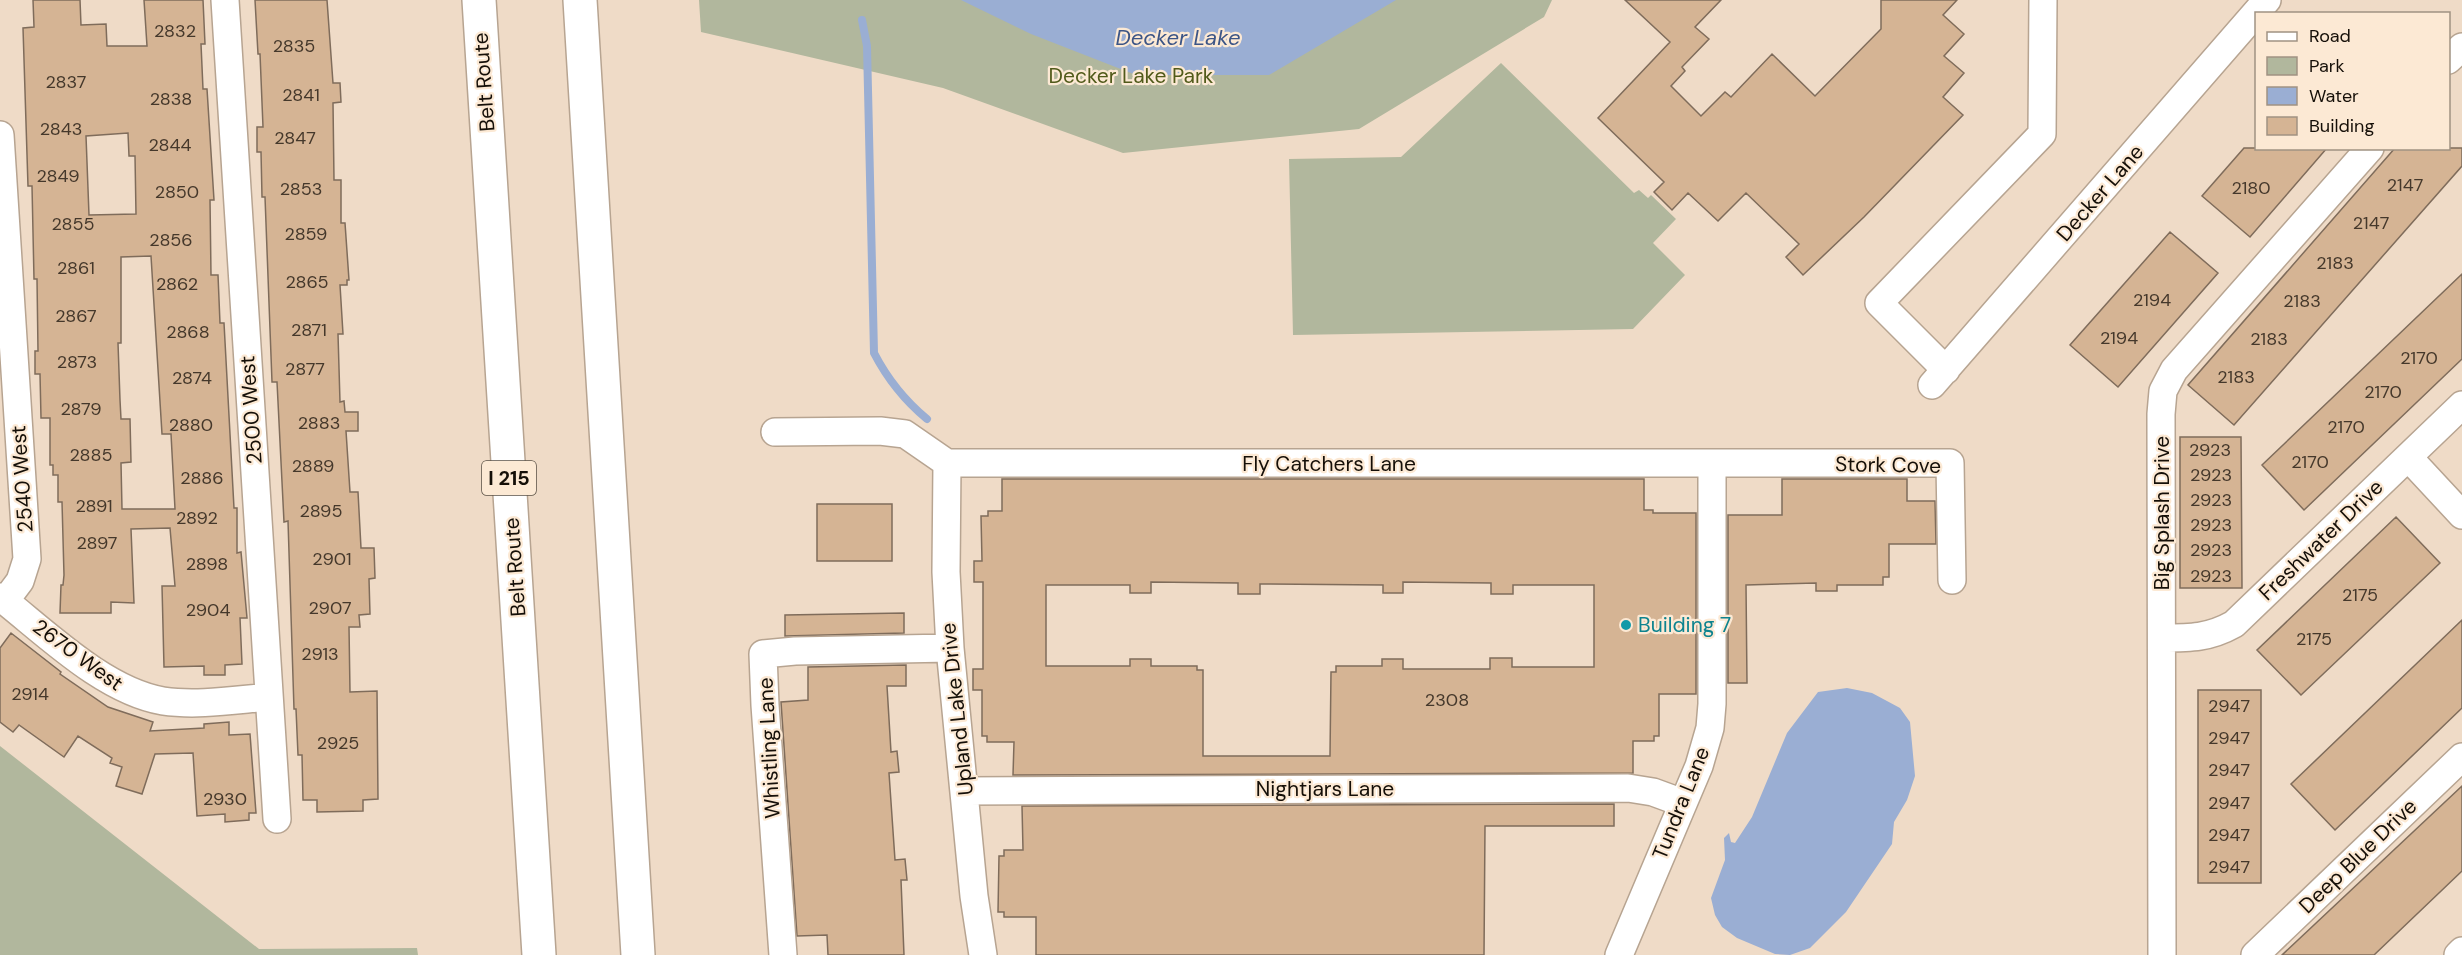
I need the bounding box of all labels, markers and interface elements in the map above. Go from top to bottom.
legend [2255,12,2450,150]
house number: 2832 [154,19,196,43]
water label: Decker Lake [1115,23,1241,52]
text: Road [2309,24,2351,48]
street label: Belt Route [467,31,501,133]
house number: 2835 [273,34,315,58]
text: Park [2309,54,2345,78]
park label: Decker Lake Park [1049,62,1214,90]
house number: 2837 [46,70,86,94]
house number: 2841 [282,83,320,107]
text: Water [2309,84,2359,108]
house number: 2838 [150,87,192,111]
text: Building [2309,114,2374,138]
house number: 2843 [40,117,82,141]
house number: 2847 [274,126,316,150]
house number: 2844 [149,133,192,157]
street label: Decker Lane [2050,138,2150,247]
house number: 2849 [36,164,80,188]
house number: 2147 [2387,173,2423,197]
house number: 2180 [2231,176,2271,200]
house number: 2853 [280,177,322,201]
house number: 2850 [155,180,199,204]
house number: 2147 [2353,211,2389,235]
house number: 2855 [52,212,94,236]
house number: 2859 [285,222,327,246]
house number: 2856 [149,228,193,252]
house number: 2183 [2316,251,2354,275]
house number: 2861 [57,256,95,280]
house number: 2865 [286,270,328,294]
house number: 2862 [156,272,198,296]
house number: 2194 [2133,288,2171,312]
house number: 2183 [2283,289,2321,313]
house number: 2867 [55,304,97,328]
house number: 2871 [291,318,327,342]
house number: 2868 [166,320,210,344]
house number: 2194 [2100,326,2138,350]
house number: 2183 [2250,327,2288,351]
house number: 2170 [2400,346,2438,370]
house number: 2873 [57,350,97,374]
street label: 2500 West [233,355,269,465]
house number: 2877 [285,357,325,381]
house number: 2183 [2217,365,2255,389]
house number: 2874 [172,366,212,390]
house number: 2170 [2364,380,2402,404]
house number: 2879 [61,397,102,421]
house number: 2883 [298,411,340,435]
house number: 2880 [169,413,213,437]
house number: 2170 [2327,415,2365,439]
street label: 2540 West [4,425,40,533]
street label: Big Splash Drive [2148,436,2176,590]
house number: 2923 [2189,438,2231,462]
house number: 2885 [70,443,112,467]
street label: Fly Catchers Lane [1242,450,1416,478]
street label: Stork Cove [1835,450,1941,480]
house number: 2170 [2291,450,2329,474]
house number: 2889 [292,454,334,478]
road number: I 215 [482,461,536,495]
house number: 2923 [2190,463,2232,487]
house number: 2886 [180,466,224,490]
street label: Freshwater Drive [2253,473,2389,607]
house number: 2923 [2190,488,2232,512]
house number: 2891 [75,494,113,518]
house number: 2895 [300,499,342,523]
house number: 2892 [176,506,218,530]
house number: 2923 [2190,513,2232,537]
street label: Belt Route [498,516,532,618]
house number: 2897 [77,531,117,555]
house number: 2923 [2190,538,2232,562]
house number: 2901 [312,547,352,571]
house number: 2898 [186,552,228,576]
house number: 2923 [2190,564,2232,588]
house number: 2175 [2342,583,2378,607]
house number: 2907 [308,596,352,620]
house number: 2904 [186,598,230,622]
place label: Building 7 [1638,611,1731,639]
street label: 2670 West [27,613,129,697]
marker: Building 7 [1619,618,1633,632]
street label: Upland Lake Drive [934,621,980,797]
house number: 2175 [2296,627,2332,651]
house number: 2913 [301,642,339,666]
street label: Whistling Lane [751,677,787,819]
house number: 2914 [11,682,49,706]
house number: 2308 [1425,688,1469,712]
house number: 2947 [2208,694,2250,718]
house number: 2947 [2208,726,2250,750]
house number: 2925 [317,731,359,755]
street label: Tundra Lane [1646,742,1716,864]
house number: 2947 [2208,758,2250,782]
street label: Nightjars Lane [1256,775,1394,803]
house number: 2930 [203,787,247,811]
house number: 2947 [2208,791,2250,815]
street label: Deep Blue Drive [2293,793,2423,919]
house number: 2947 [2208,823,2250,847]
house number: 2947 [2208,855,2250,879]

